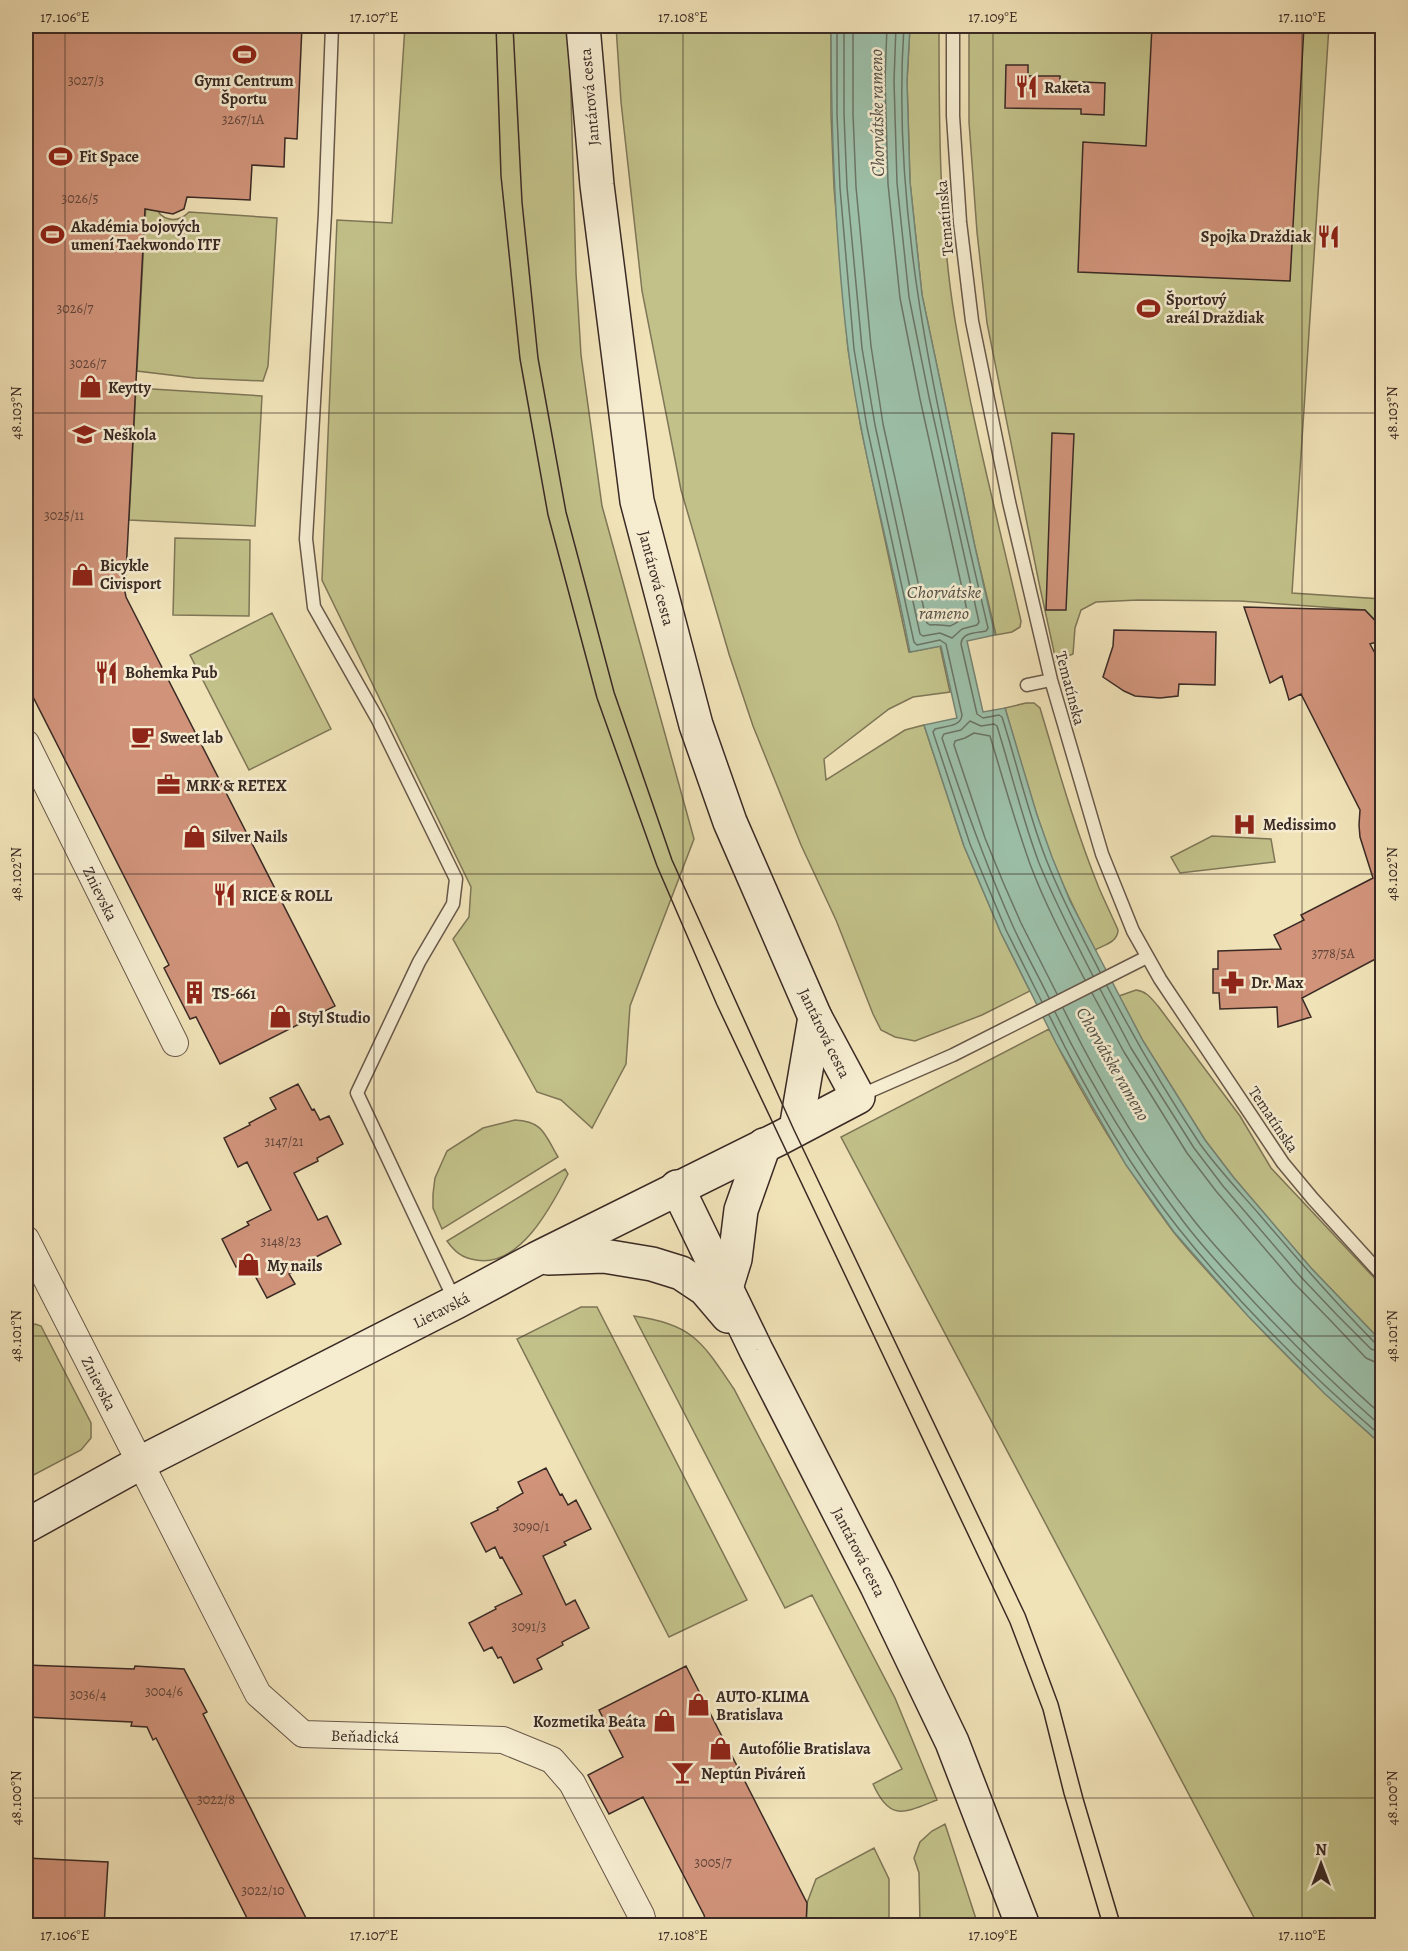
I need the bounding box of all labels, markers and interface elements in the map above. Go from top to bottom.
text: 17.106°E [40,7,90,27]
text: 17.107°E [350,7,398,27]
text: 17.108°E [658,7,708,27]
text: 17.109°E [968,7,1018,27]
text: 17.110°E [1278,7,1326,27]
sports icon: Gym1 Centrum Športu [231,42,257,68]
street label: Jantárová cesta [575,47,605,147]
water label: Chorvátske rameno [864,49,890,177]
place label: Gym1 Centrum Športu [194,70,294,110]
house number: 3027/3 [68,71,104,90]
restaurant icon: Raketa [1013,74,1039,100]
place label: Raketa [1044,77,1091,99]
house number: 3267/1A [222,110,265,129]
sports icon: Fit Space [48,143,74,169]
place label: Fit Space [79,146,139,168]
street label: Tematínska [931,179,959,257]
house number: 3026/5 [61,189,99,208]
place label: Akadémia bojových umení Taekwondo ITF [70,216,221,256]
sports icon: Akadémia bojových umení Taekwondo ITF [40,222,66,248]
restaurant icon: Spojka Draždiak [1316,223,1342,249]
place label: Spojka Draždiak [1201,226,1312,248]
place label: Športový areál Draždiak [1166,289,1265,329]
sports icon: Športový areál Draždiak [1135,295,1161,321]
house number: 3026/7 [57,299,94,318]
house number: 3026/7 [70,354,107,373]
shop icon: Keytty [77,374,103,400]
place label: Keytty [108,377,151,399]
text: 48.103°N [6,386,26,440]
text: 48.103°N [1382,386,1402,440]
school or university icon: Neškola [72,421,98,447]
place label: Neškola [103,424,157,446]
house number: 3025/11 [44,506,84,525]
street label: Jantárová cesta [633,528,679,629]
place label: Bicykle Civisport [100,555,162,595]
shop icon: Bicykle Civisport [69,561,95,587]
water label: Chorvátske rameno [907,580,982,625]
street label: Tematínska [1050,649,1091,728]
restaurant icon: Bohemka Pub [94,659,120,685]
place label: Bohemka Pub [125,662,217,684]
cafe icon: Sweet lab [129,724,155,750]
place label: Sweet lab [160,727,223,749]
office icon: MRK & RETEX [155,772,181,798]
place label: MRK & RETEX [186,775,287,797]
hospital icon: Medissimo [1232,811,1258,837]
place label: Medissimo [1263,814,1336,836]
shop icon: Silver Nails [181,823,207,849]
place label: Silver Nails [212,826,288,848]
text: 48.102°N [6,847,26,901]
text: 48.102°N [1382,847,1402,901]
street label: Znievska [77,863,123,925]
restaurant icon: RICE & ROLL [211,882,237,908]
place label: RICE & ROLL [242,885,333,907]
house number: 3778/5A [1311,944,1355,963]
pharmacy icon: Dr. Max [1220,969,1246,995]
place label: Dr. Max [1251,972,1303,994]
building icon: TS-661 [181,980,207,1006]
place label: TS-661 [212,983,256,1005]
street label: Jantárová cesta [793,985,856,1083]
water label: Chorvátske rameno [1071,1003,1155,1125]
shop icon: Styl Studio [267,1004,293,1030]
place label: Styl Studio [298,1007,371,1029]
street label: Tematínska [1243,1082,1304,1158]
house number: 3147/21 [265,1132,304,1151]
house number: 3148/23 [261,1232,302,1251]
shop icon: My nails [236,1252,262,1278]
place label: My nails [267,1255,323,1277]
street label: Lietavská [409,1287,474,1334]
text: 48.101°N [6,1310,26,1362]
text: 48.101°N [1382,1310,1402,1362]
street label: Znievska [76,1353,122,1415]
street label: Jantárová cesta [826,1504,891,1601]
house number: 3090/1 [513,1517,549,1536]
house number: 3091/3 [512,1617,547,1636]
house number: 3004/6 [145,1682,183,1701]
house number: 3036/4 [70,1685,106,1704]
place label: AUTO-KLIMA Bratislava [715,1686,810,1726]
shop icon: AUTO-KLIMA Bratislava [685,1692,711,1718]
shop icon: Kozmetika Beáta [651,1708,677,1734]
place label: Kozmetika Beáta [533,1711,646,1733]
street label: Beňadická [331,1725,400,1749]
shop icon: Autofólie Bratislava [708,1735,734,1761]
place label: Autofólie Bratislava [738,1738,871,1760]
bar icon: Neptún Piváreň [670,1760,696,1786]
place label: Neptún Piváreň [701,1763,806,1785]
text: 48.100°N [6,1770,26,1826]
text: 48.100°N [1382,1770,1402,1826]
house number: 3022/8 [197,1790,235,1809]
north arrow [1291,1834,1351,1894]
text: N [1315,1839,1327,1861]
house number: 3005/7 [694,1853,732,1872]
house number: 3022/10 [241,1881,285,1900]
text: 17.106°E [40,1925,90,1945]
text: 17.107°E [350,1925,398,1945]
text: 17.108°E [658,1925,708,1945]
text: 17.109°E [968,1925,1018,1945]
text: 17.110°E [1278,1925,1326,1945]

